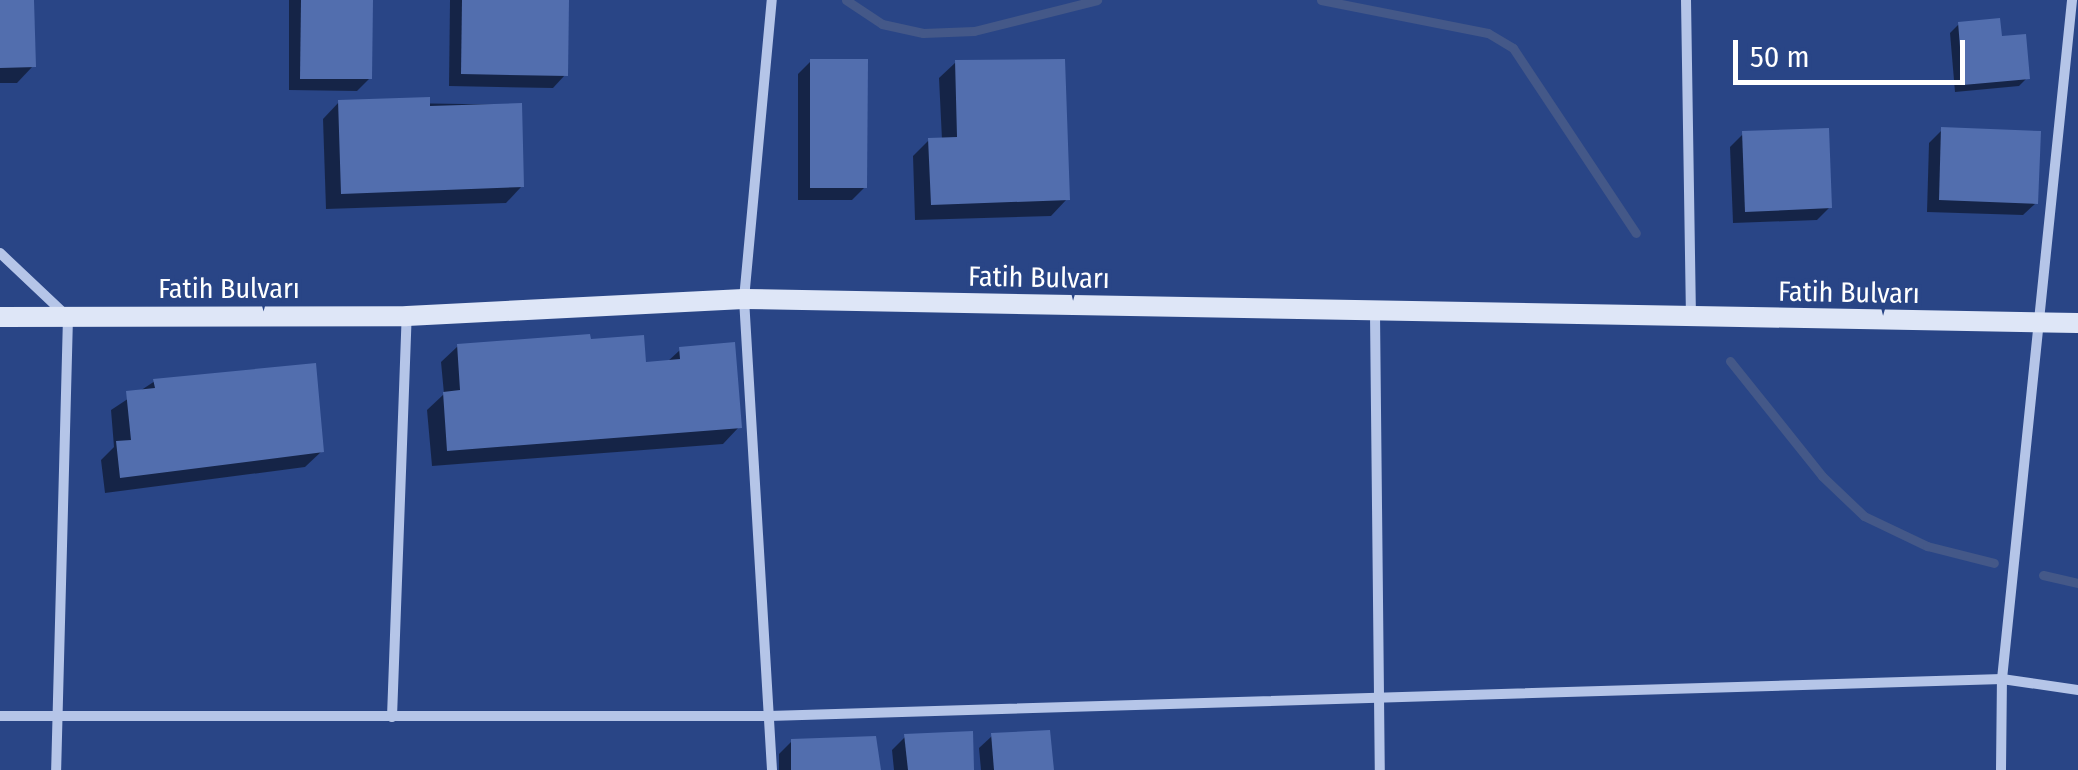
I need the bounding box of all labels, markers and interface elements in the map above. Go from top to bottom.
scale bar [1738,20,1970,82]
text: 50 m [1750,39,1810,75]
street label: Fatih Bulvarı [968,260,1110,296]
street label: Fatih Bulvarı [158,272,300,306]
street label: Fatih Bulvarı [1778,275,1920,311]

